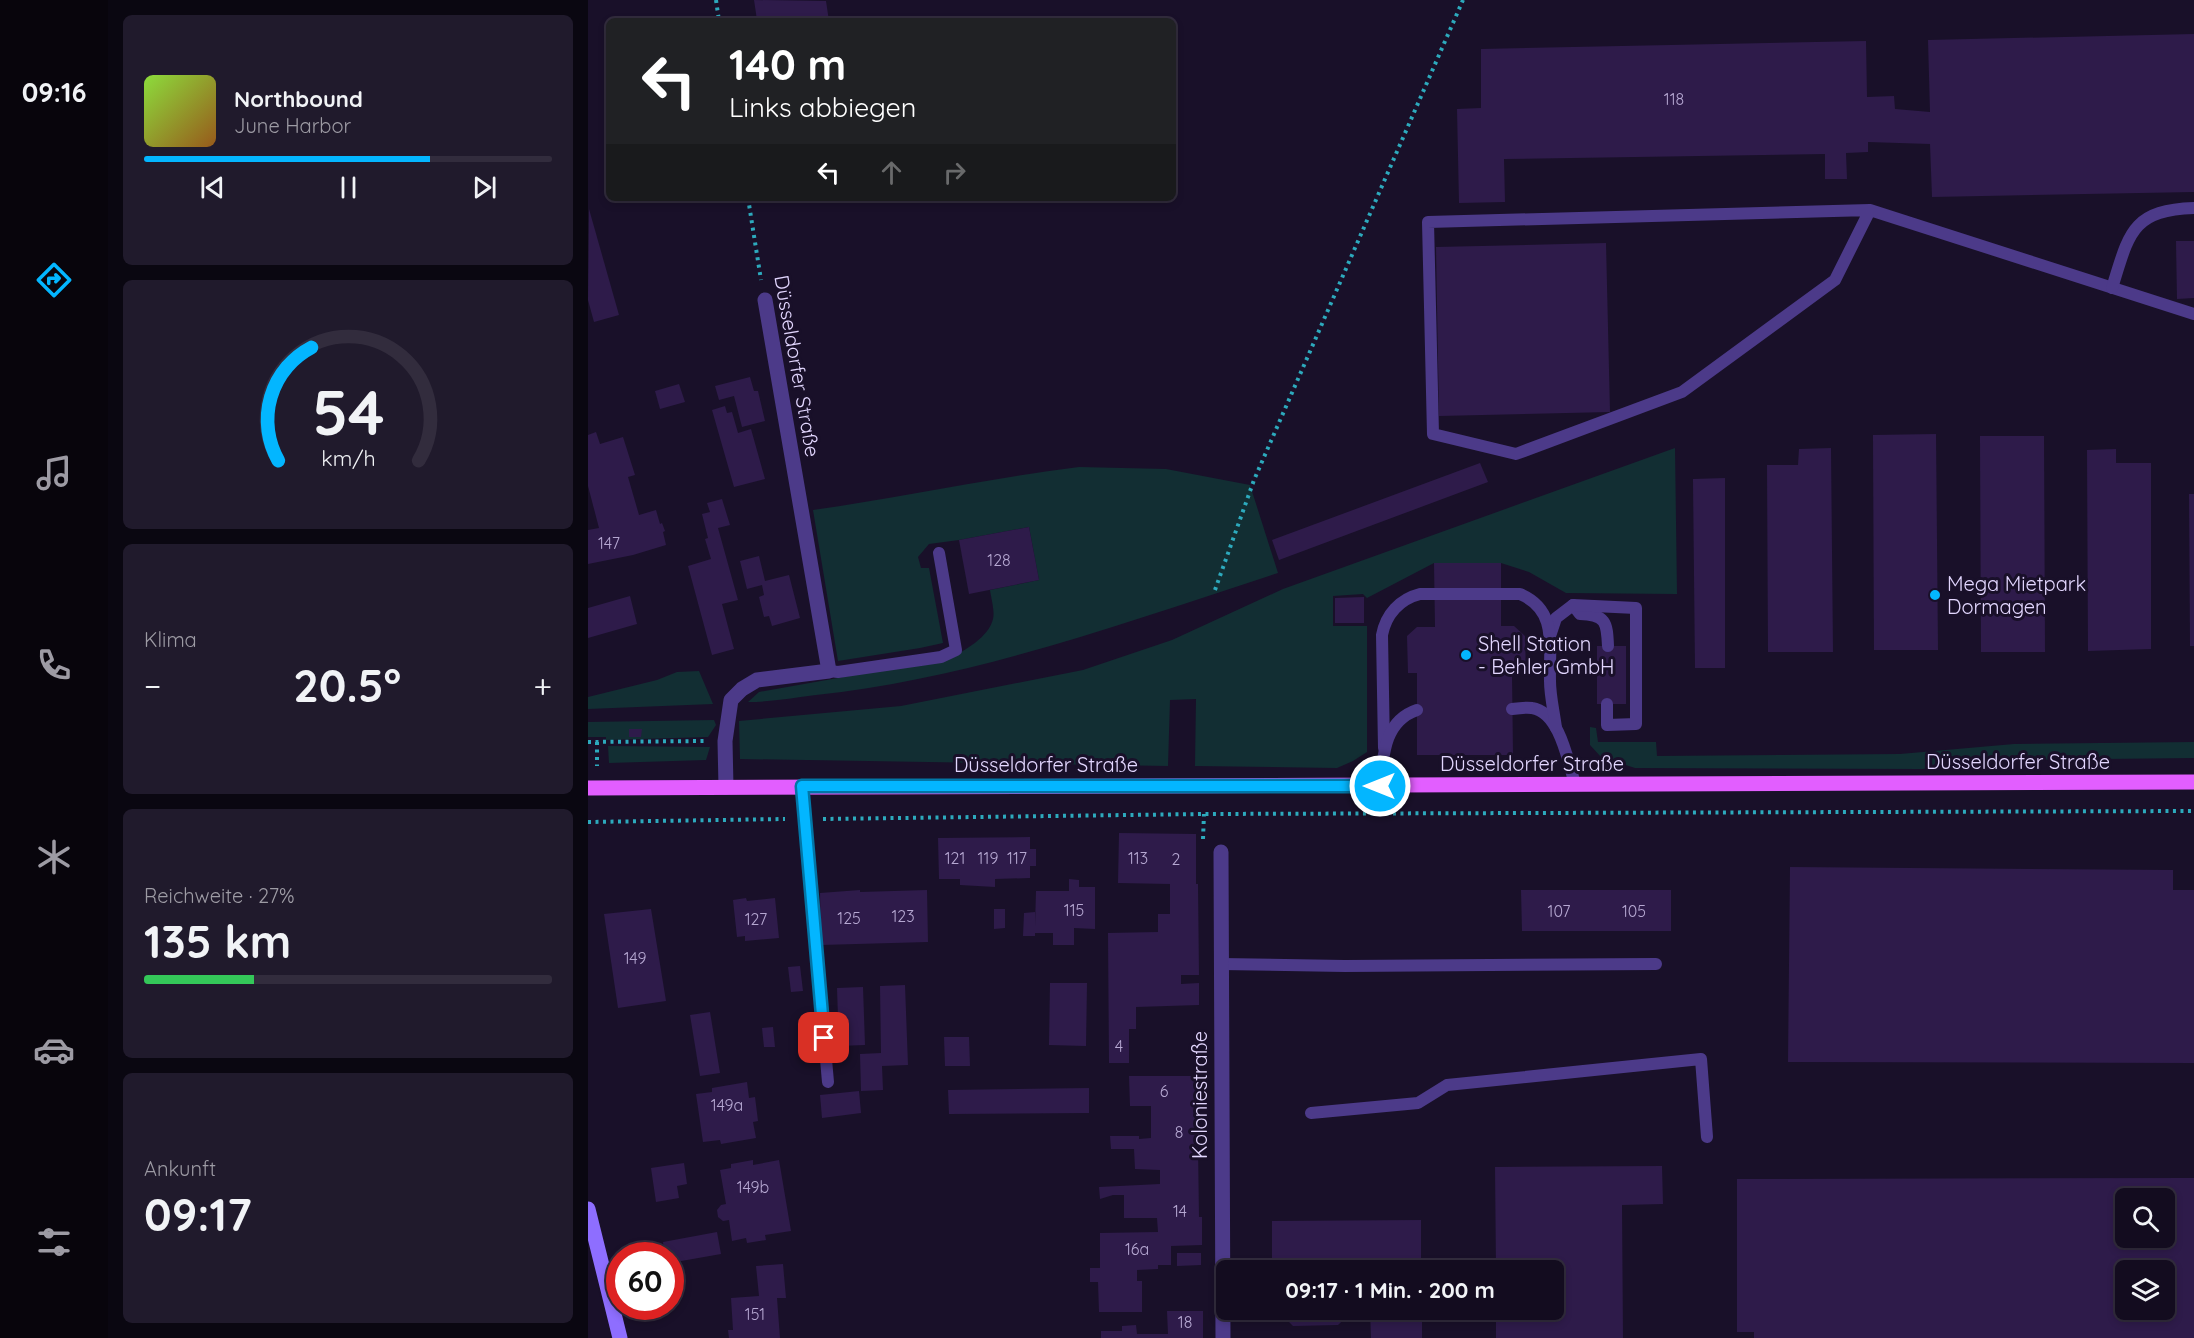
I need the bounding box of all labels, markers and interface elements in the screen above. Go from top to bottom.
text: 140 m [729,38,846,91]
icon: left [630,42,708,120]
text: 09:16 [22,75,86,109]
text: Northbound [234,85,363,113]
house number: 118 [1664,89,1684,109]
text: Links abbiegen [729,90,916,124]
text: June Harbor [234,113,351,138]
icon: left [812,156,845,189]
icon: ahead [875,156,908,189]
icon: right [938,156,971,189]
icon: previous [196,171,229,204]
icon: pause [332,171,365,204]
icon: next [468,171,501,204]
icon: directions [33,259,75,301]
street label: Düsseldorfer Straße [769,273,826,459]
text: 54 [312,374,384,452]
text: km/h [321,446,375,472]
icon: music [33,452,75,494]
house number: 147 [598,533,620,553]
house number: 128 [987,550,1011,570]
place label: Mega Mietpark Dormagen [1947,571,2086,619]
marker: Mega Mietpark Dormagen [1928,588,1942,602]
text: Klima [144,627,197,652]
place label: Shell Station - Behler GmbH [1478,631,1614,679]
icon: phone [33,644,75,686]
marker: Shell Station - Behler GmbH [1459,648,1473,662]
text: 20.5° [293,657,401,713]
text: − [144,665,161,706]
text: + [533,665,552,706]
street label: Düsseldorfer Straße [1926,749,2110,774]
street label: Düsseldorfer Straße [1440,751,1624,776]
street label: Düsseldorfer Straße [954,752,1138,777]
position arrow [1348,754,1412,818]
icon: climate [33,836,75,878]
house number: 121 [945,848,965,868]
house number: 119 [978,848,998,868]
house number: 117 [1007,848,1027,868]
house number: 113 [1128,848,1148,868]
house number: 2 [1172,849,1181,869]
text: Reichweite · 27% [144,883,295,908]
house number: 115 [1064,900,1084,920]
house number: 107 [1548,901,1570,921]
house number: 105 [1622,901,1646,921]
house number: 123 [891,906,915,926]
house number: 125 [837,908,861,928]
house number: 127 [745,909,767,929]
text: 135 km [144,913,291,969]
house number: 149 [624,948,646,968]
pin [798,1012,849,1063]
icon: arrive [807,1021,840,1054]
icon: car [33,1029,75,1071]
street label: Koloniestraße [1187,1031,1212,1159]
house number: 4 [1115,1036,1123,1056]
house number: 6 [1160,1081,1169,1101]
house number: 149a [711,1095,743,1115]
house number: 8 [1175,1122,1183,1142]
text: Ankunft [144,1156,216,1181]
house number: 149b [737,1177,769,1197]
text: 09:17 [144,1186,252,1242]
map controls [2115,1188,2175,1320]
button: search [2115,1188,2175,1248]
house number: 14 [1173,1201,1187,1221]
icon: filters [33,1221,75,1263]
house number: 16a [1125,1239,1149,1259]
speed limit sign: 60 [606,1242,684,1320]
button: layers [2115,1260,2175,1320]
text: 09:17 · 1 Min. · 200 m [1285,1276,1495,1304]
house number: 151 [745,1304,765,1324]
house number: 18 [1178,1312,1192,1332]

